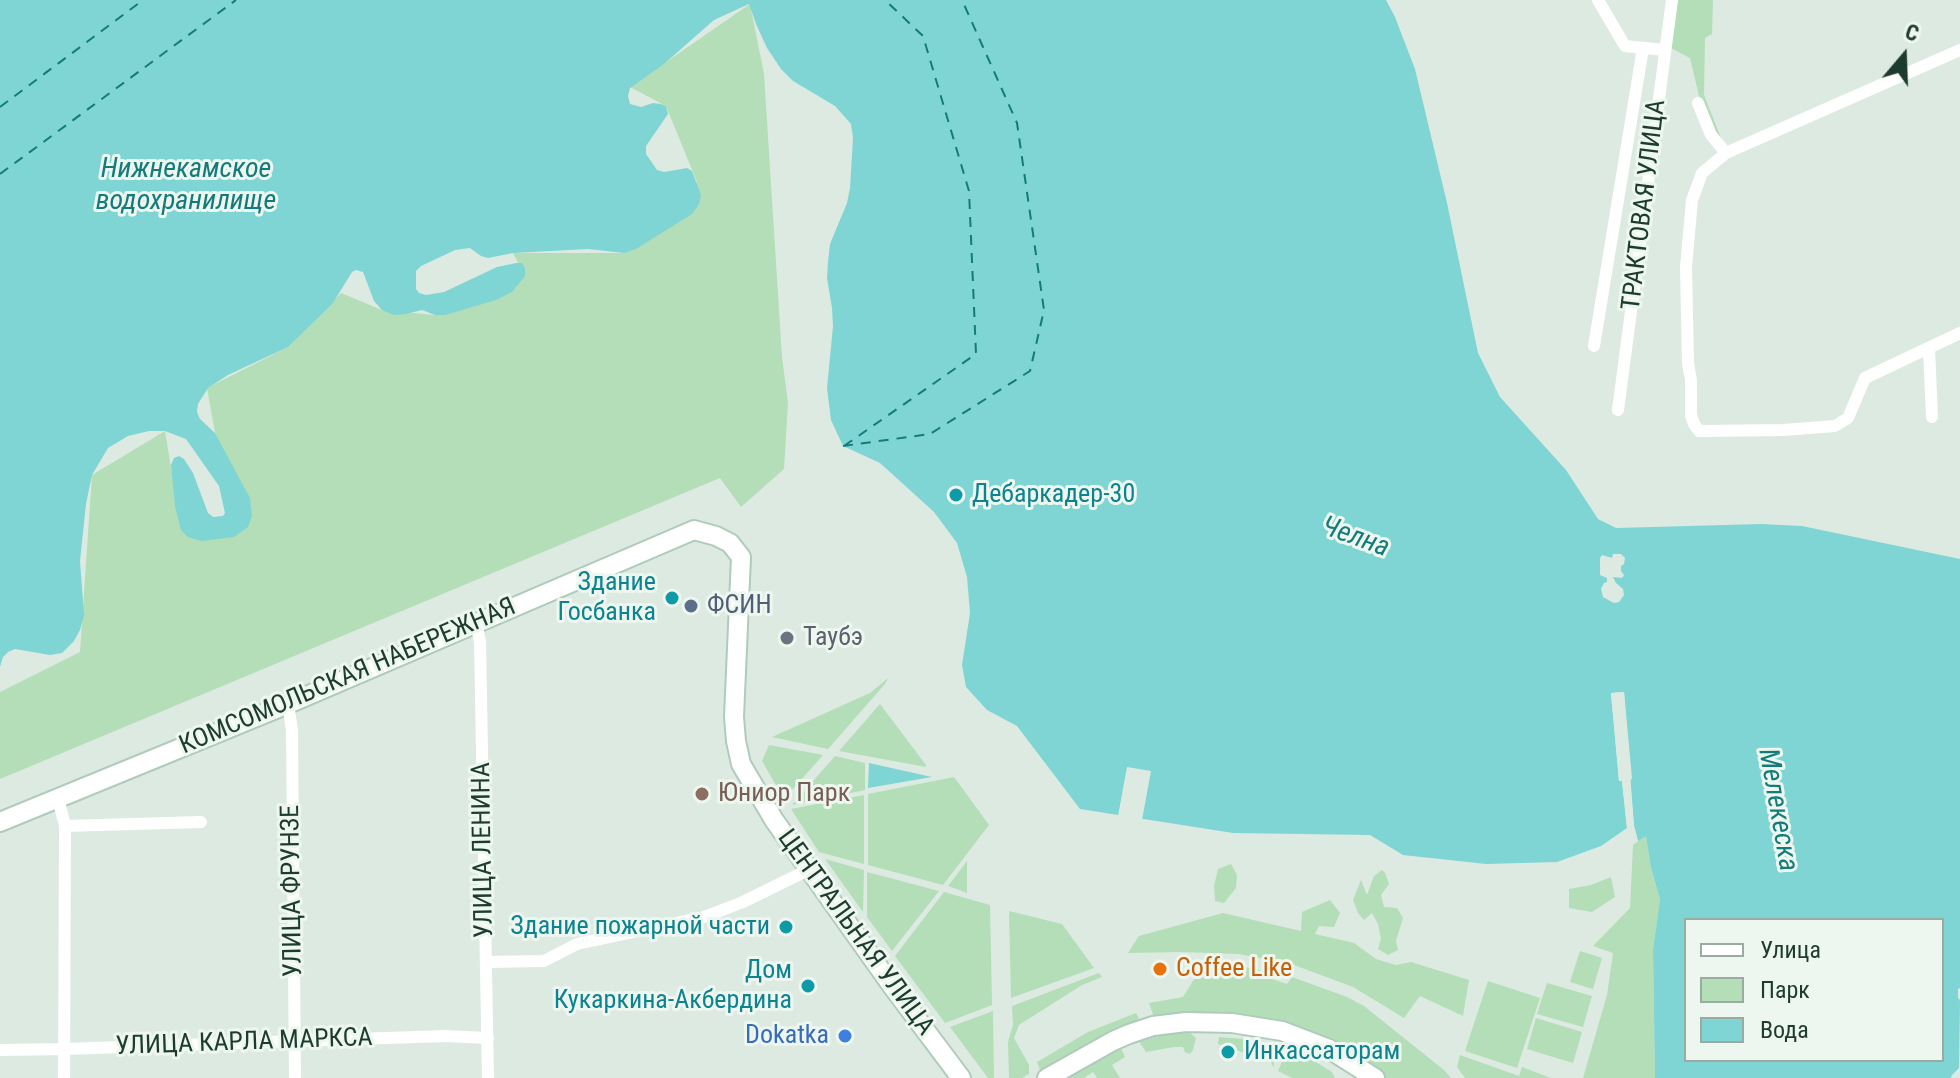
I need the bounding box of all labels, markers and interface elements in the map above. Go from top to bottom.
north arrow [1864,16,1944,96]
text: С [1902,19,1922,47]
street label: ТРАКТОВАЯ УЛИЦА [1617,98,1673,312]
water label: Нижнекамское водохранилище [96,153,276,219]
place label: Дебаркадер-30 [972,479,1135,511]
marker: Дебаркадер-30 [947,486,965,504]
water label: Челна [1316,510,1394,566]
place label: Здание Госбанка [557,567,656,628]
marker: Здание Госбанка [663,589,681,607]
place label: ФСИН [707,590,772,622]
street label: КОМСОМОЛЬСКАЯ НАБЕРЕЖНАЯ [175,592,521,762]
marker: ФСИН [682,597,700,615]
place label: Таубэ [803,622,863,654]
marker: Таубэ [778,629,796,647]
water label: Мелекеска [1750,746,1804,874]
street label: УЛИЦА ЛЕНИНА [467,762,501,938]
place label: Юниор Парк [718,778,850,810]
marker: Юниор Парк [693,785,711,803]
street label: УЛИЦА ФРУНЗЕ [276,805,310,977]
street label: ЦЕНТРАЛЬНАЯ УЛИЦА [770,824,940,1042]
place label: Здание пожарной части [510,911,770,943]
marker: Здание пожарной части [777,918,795,936]
legend [1684,918,1944,1062]
text: Улица [1760,936,1821,964]
place label: Coffee Like [1176,953,1292,985]
place label: Дом Кукаркина-Акбердина [554,955,792,1016]
marker: Coffee Like [1151,960,1169,978]
text: Парк [1760,976,1810,1004]
marker: Дом Кукаркина-Акбердина [799,977,817,995]
text: Вода [1760,1016,1809,1044]
place label: Dokatka [745,1020,829,1052]
street label: УЛИЦА КАРЛА МАРКСА [115,1023,373,1063]
marker: Dokatka [836,1027,854,1045]
place label: Инкассаторам [1244,1036,1400,1068]
marker: Инкассаторам [1219,1043,1237,1061]

